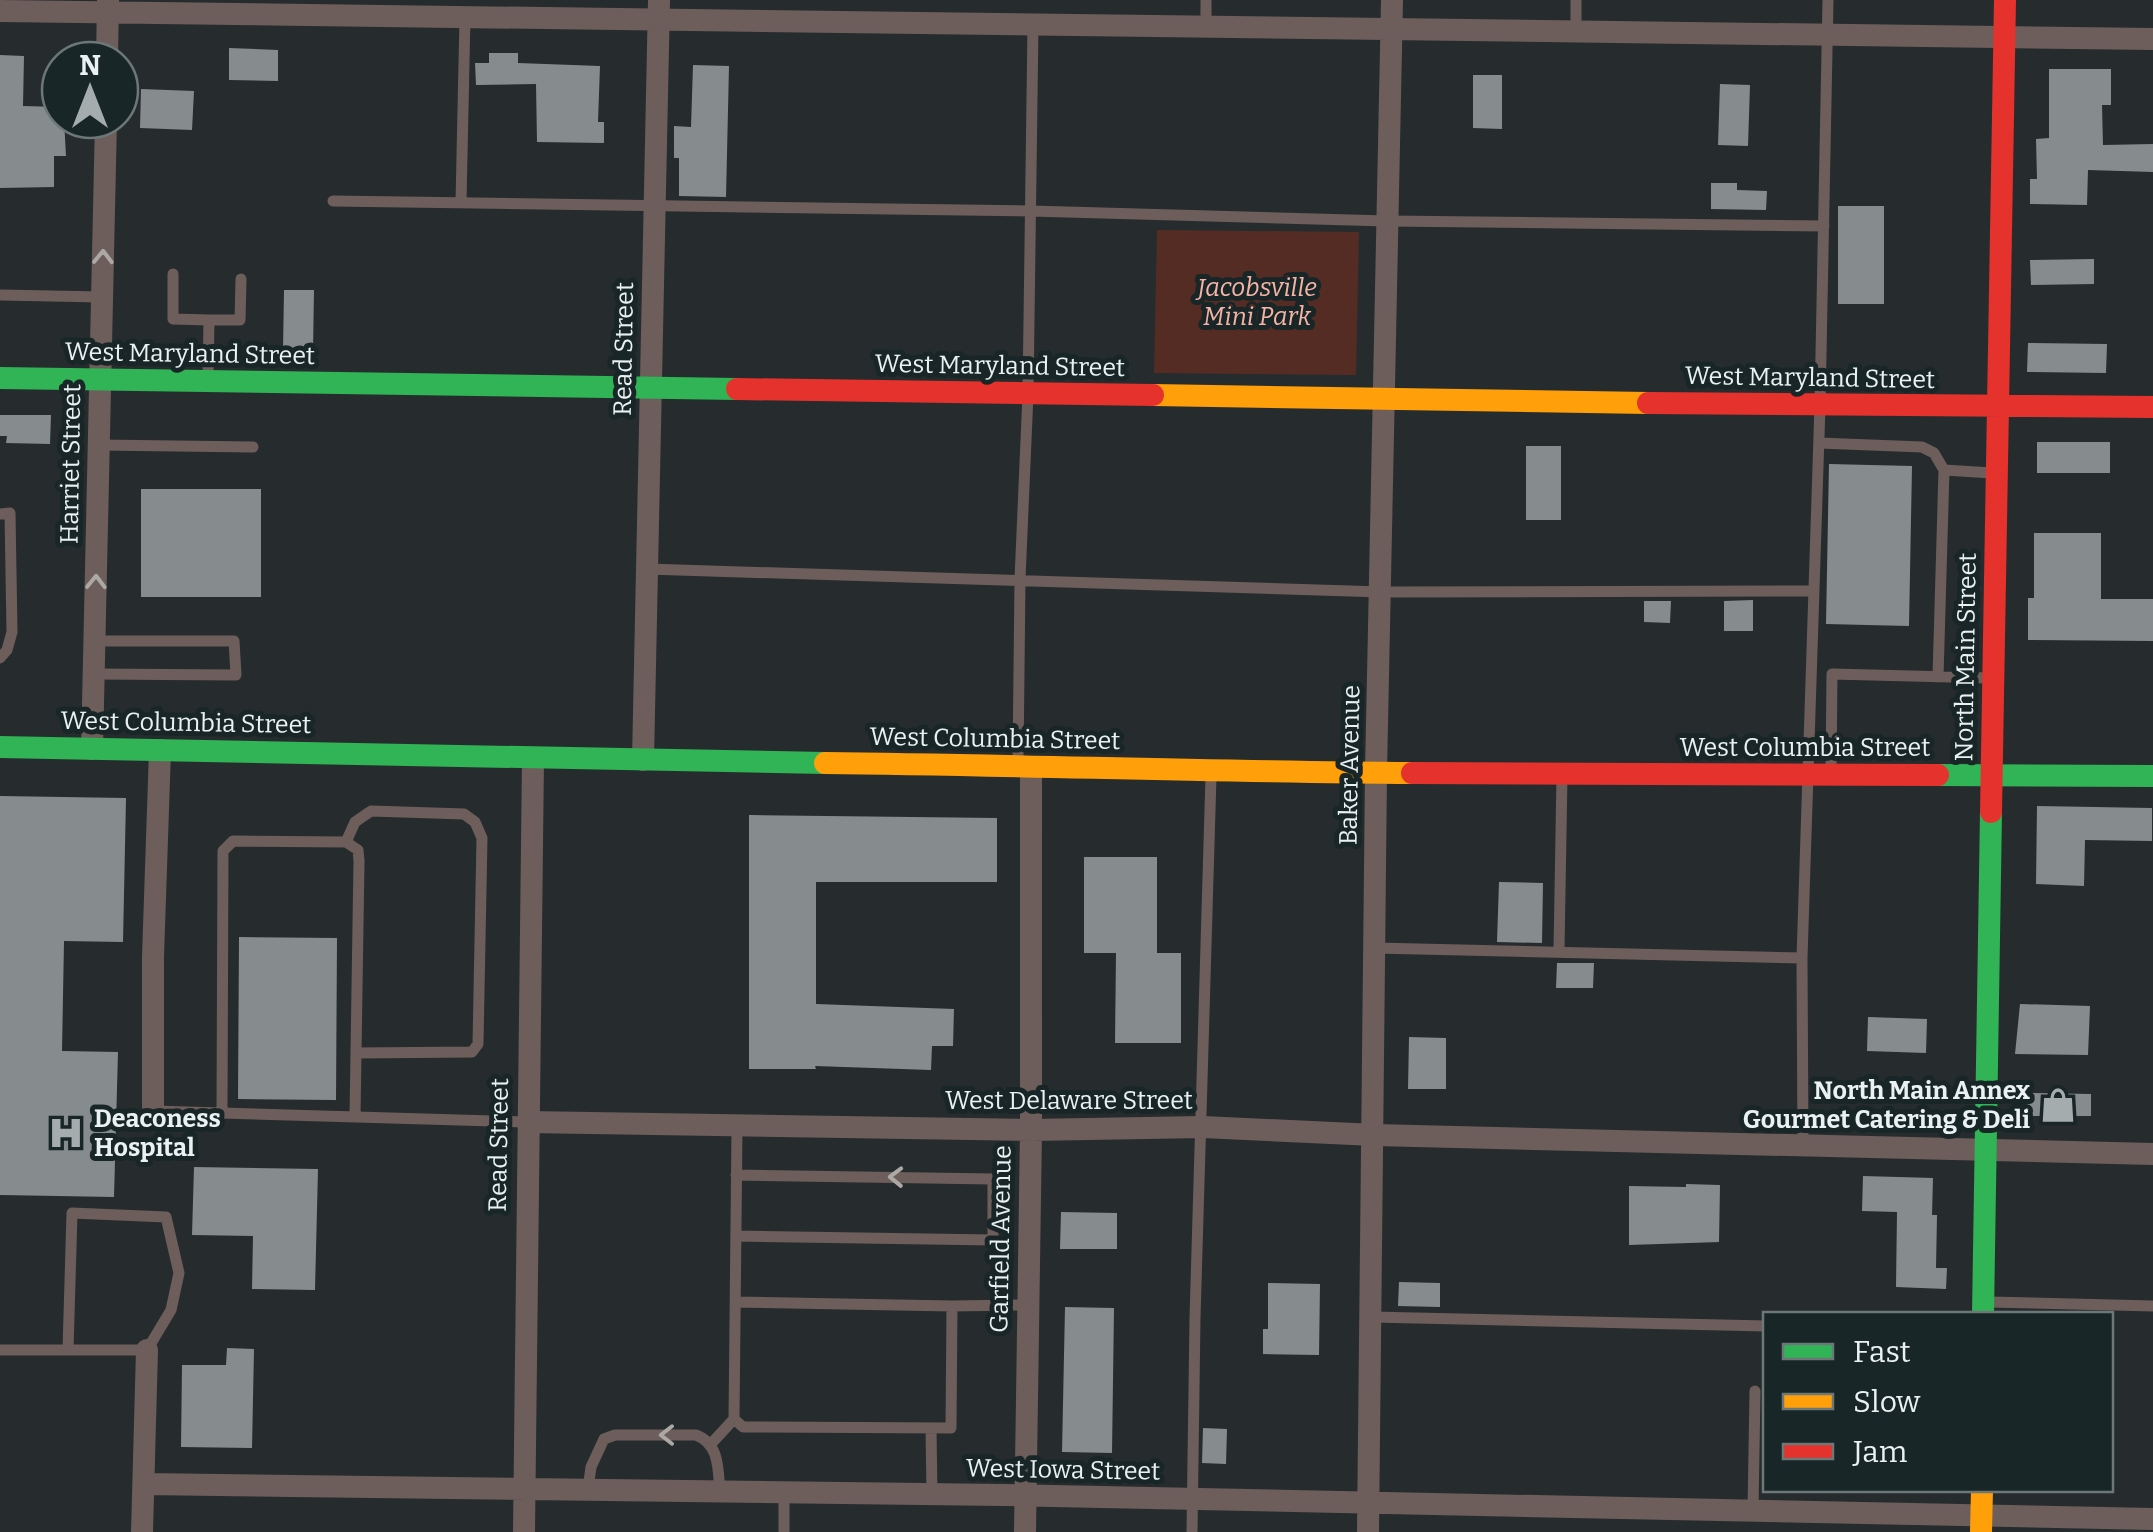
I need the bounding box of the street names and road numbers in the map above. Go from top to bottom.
street label: Read Street [608,282,640,416]
street label: West Maryland Street [65,337,315,371]
street label: West Maryland Street [875,349,1125,383]
street label: West Maryland Street [1685,361,1935,395]
street label: Harriet Street [55,384,87,544]
street label: North Main Street [1949,552,1983,762]
street label: Baker Avenue [1334,685,1366,845]
street label: West Columbia Street [60,706,312,740]
street label: West Columbia Street [869,722,1121,756]
street label: West Columbia Street [1680,733,1930,763]
street label: Read Street [483,1078,515,1212]
street label: West Delaware Street [945,1086,1193,1116]
street label: Garfield Avenue [984,1145,1018,1333]
street label: West Iowa Street [966,1453,1160,1487]

